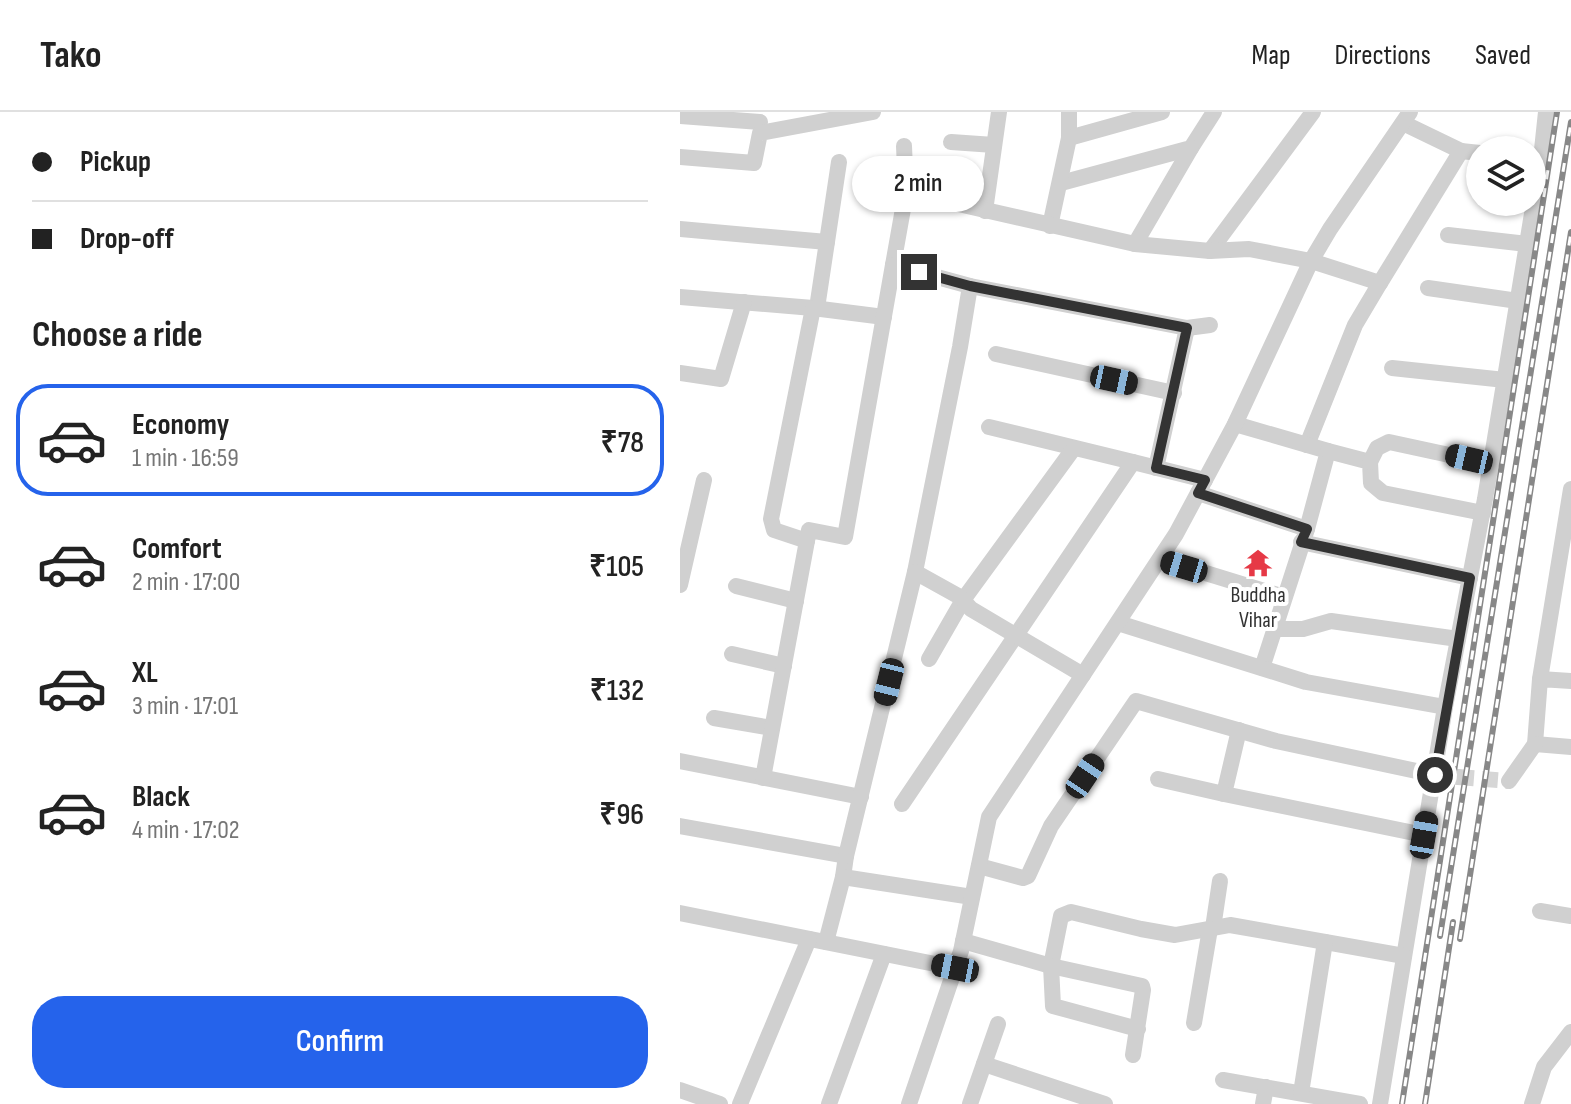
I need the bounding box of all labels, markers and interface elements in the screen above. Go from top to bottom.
text: Tako [40,33,102,78]
text: Map [1252,39,1291,72]
text: Directions [1335,39,1431,72]
text: Saved [1475,39,1531,72]
map controls [1466,136,1546,216]
button: layers [1466,136,1546,216]
text: Pickup [80,144,151,180]
callout: 2 min [853,156,985,212]
text: 2 min [894,168,942,199]
text: Drop-off [80,221,174,257]
route end [901,254,937,290]
text: Choose a ride [32,314,203,357]
car [1088,363,1140,397]
icon: car [36,404,108,476]
text: Economy [132,407,229,443]
text: ₹78 [601,425,644,461]
car [1443,442,1495,476]
text: 1 min · 16:59 [132,443,239,474]
icon: car [36,528,108,600]
text: Comfort [132,531,222,567]
temple icon: Buddha Vihar [1243,548,1273,578]
text: ₹105 [589,549,644,585]
car [1158,549,1210,585]
text: 2 min · 17:00 [132,567,240,598]
place label: Buddha Vihar [1230,582,1286,634]
icon: car [36,652,108,724]
text: XL [132,655,158,691]
car [872,656,906,708]
text: ₹132 [590,673,644,709]
text: 3 min · 17:01 [132,691,238,722]
car [1062,749,1108,803]
route start [1417,757,1453,793]
icon: car [36,776,108,848]
text: Black [132,779,190,815]
text: ₹96 [599,797,644,833]
car [1408,809,1440,861]
text: 4 min · 17:02 [132,815,240,846]
car [929,952,981,984]
button: Confirm [32,996,648,1088]

